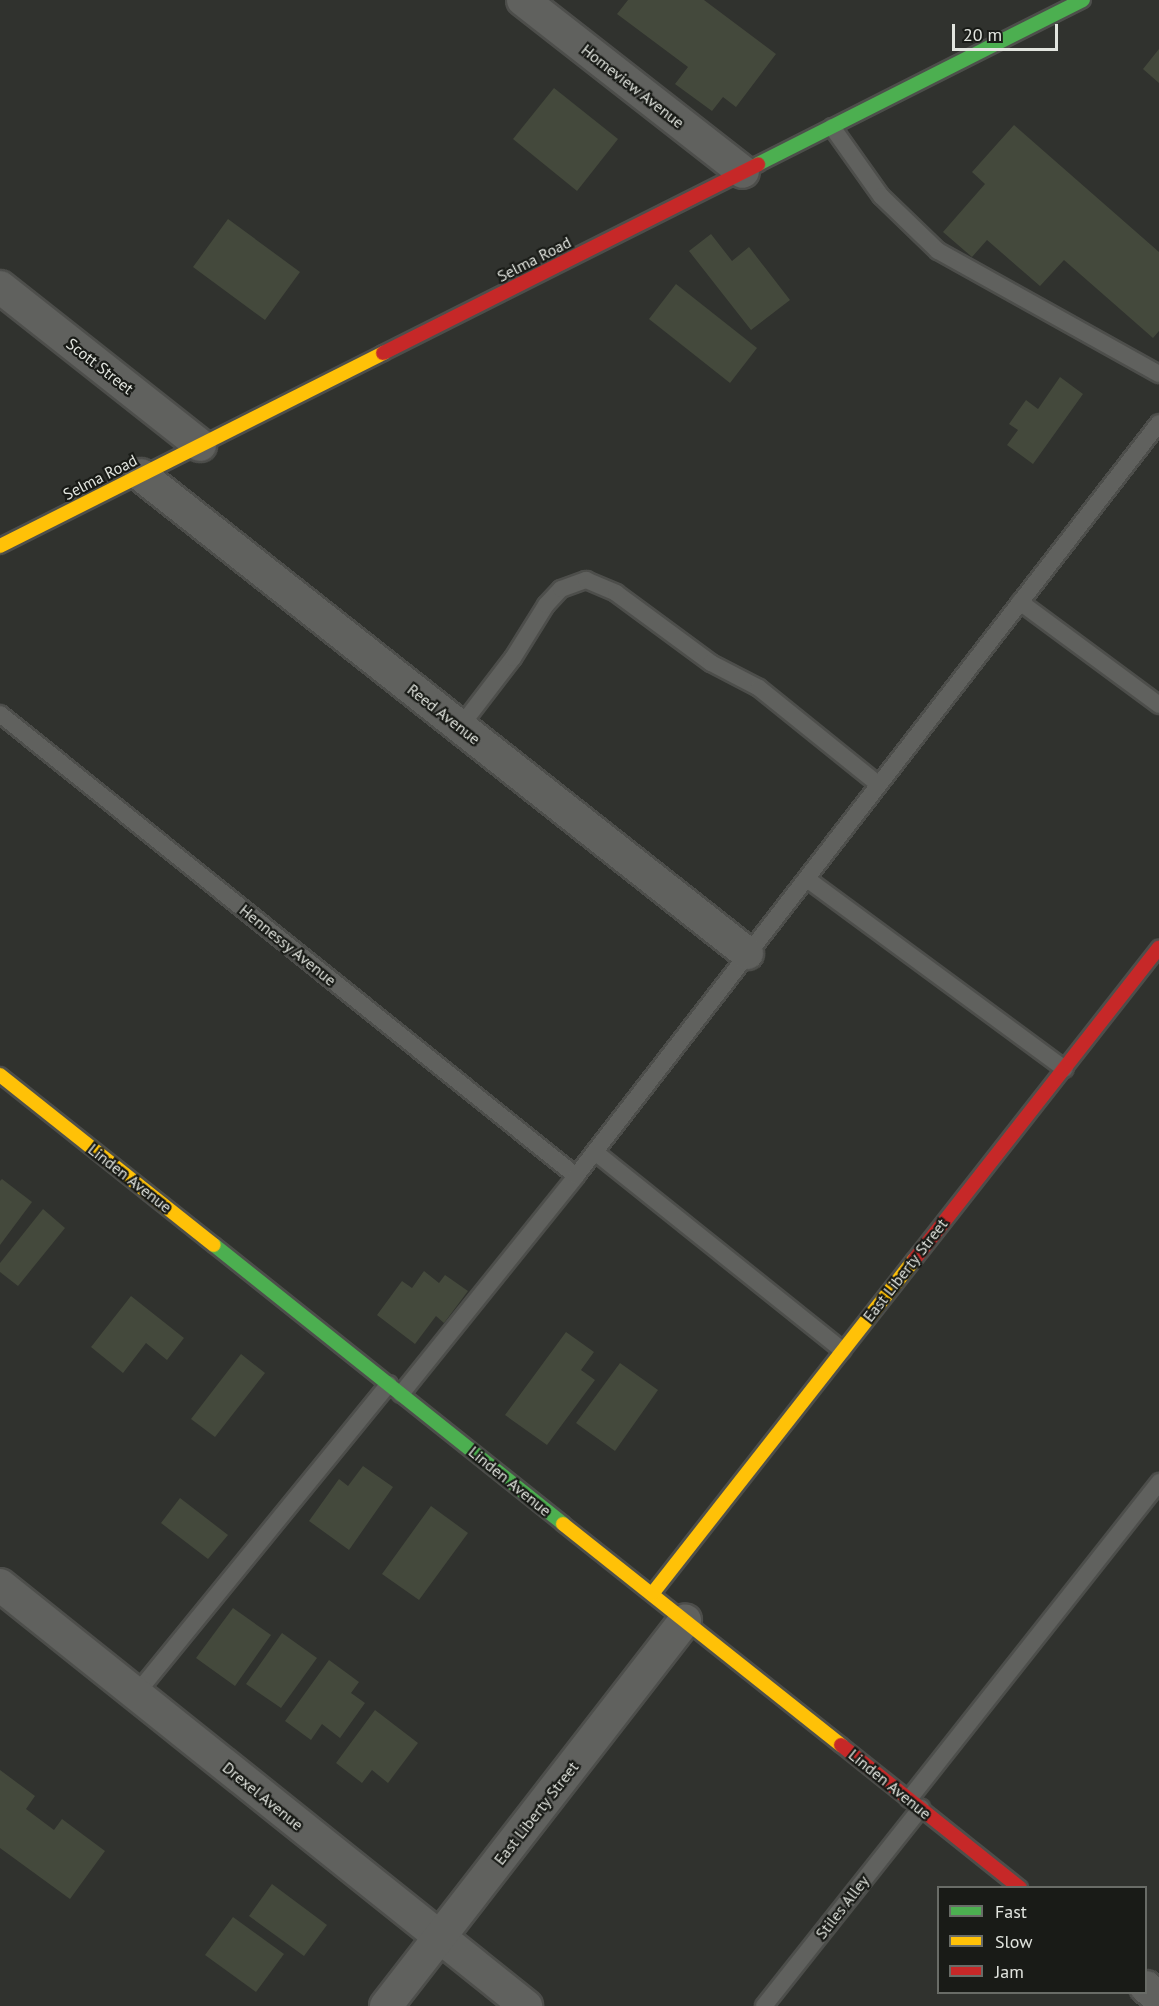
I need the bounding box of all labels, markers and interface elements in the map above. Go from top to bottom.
scale bar [955,12,1062,50]
text: 20 m [963,23,1002,46]
street label: Homeview Avenue [577,40,689,132]
street label: Selma Road [494,232,574,286]
street label: Scott Street [63,334,137,398]
street label: Selma Road [60,450,140,504]
street label: Reed Avenue [404,679,484,749]
street label: Hennessy Avenue [235,900,341,990]
street label: Linden Avenue [84,1139,176,1217]
street label: East Liberty Street [859,1214,951,1326]
street label: Linden Avenue [465,1442,555,1520]
street label: Linden Avenue [845,1745,935,1823]
street label: East Liberty Street [490,1757,582,1869]
street label: Drexel Avenue [219,1758,307,1834]
street label: Stiles Alley [811,1871,873,1943]
legend [937,1886,1147,1994]
text: Fast [995,1900,1027,1923]
text: Slow [995,1930,1033,1953]
text: Jam [995,1960,1024,1983]

